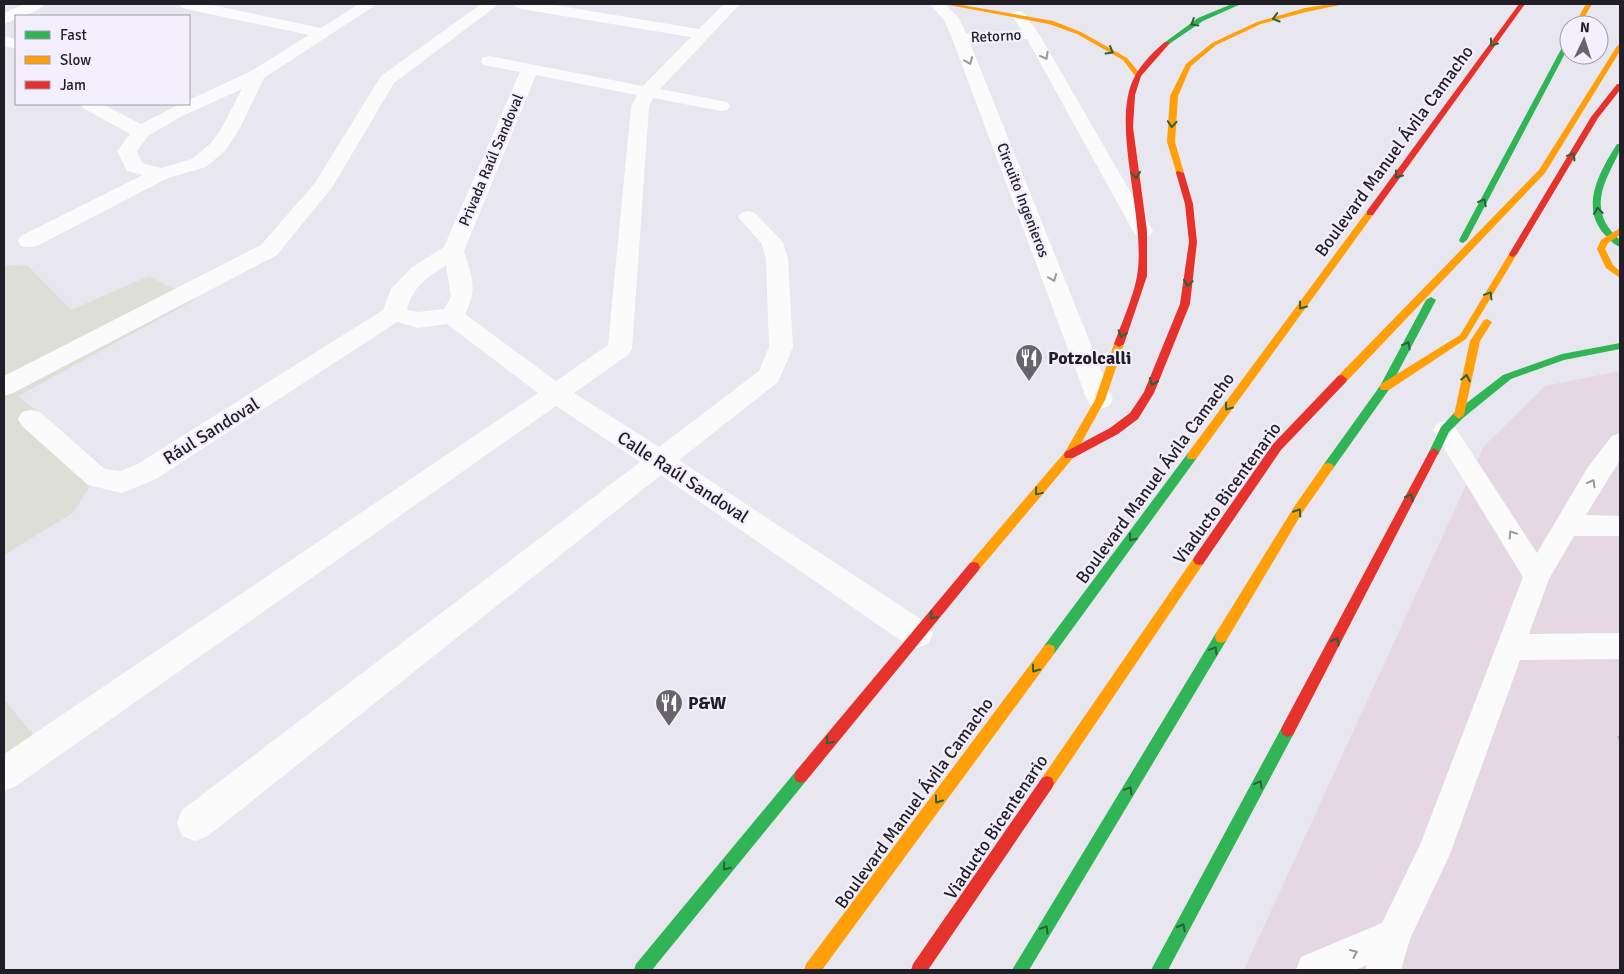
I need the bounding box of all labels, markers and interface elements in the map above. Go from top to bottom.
one-way arrow [1272,12,1281,22]
legend [15,15,190,105]
north arrow [1559,15,1609,65]
one-way arrow [1190,17,1199,27]
text: N [1579,19,1590,36]
text: Fast [60,26,87,44]
street label: Retorno [970,26,1022,46]
one-way arrow [1491,37,1499,46]
street label: Boulevard Manuel Ávila Camacho [1310,41,1478,261]
one-way arrow [1105,44,1114,54]
text: Slow [60,51,91,69]
one-way arrow [1038,51,1048,60]
one-way arrow [963,56,973,65]
text: Jam [60,76,86,94]
street label: Privada Raúl Sandoval [455,91,527,229]
one-way arrow [1167,120,1178,128]
street label: Circuito Ingenieros [993,140,1053,260]
one-way arrow [1566,152,1576,161]
one-way arrow [1395,169,1404,179]
one-way arrow [1130,172,1141,180]
one-way arrow [1477,198,1487,207]
one-way arrow [1593,207,1604,215]
one-way arrow [1047,273,1057,282]
one-way arrow [1183,278,1193,287]
one-way arrow [1482,292,1492,301]
one-way arrow [1299,300,1308,310]
one-way arrow [1118,330,1128,338]
one-way arrow [1401,341,1411,350]
restaurant icon: Potzolcalli [1014,343,1044,382]
place label: Potzolcalli [1048,347,1131,369]
street label: Boulevard Manuel Ávila Camacho [1071,368,1239,588]
one-way arrow [1461,374,1471,383]
one-way arrow [1149,377,1160,386]
street label: Rául Sandoval [159,393,263,469]
one-way arrow [1225,401,1234,411]
street label: Viaducto Bicentenario [1168,418,1286,568]
street label: Calle Raúl Sandoval [613,426,753,528]
one-way arrow [1585,480,1595,489]
one-way arrow [1035,486,1044,495]
one-way arrow [1404,493,1414,502]
one-way arrow [1292,508,1301,517]
one-way arrow [1509,530,1518,540]
one-way arrow [1129,532,1137,541]
one-way arrow [929,610,938,619]
one-way arrow [1330,637,1340,646]
one-way arrow [1207,647,1217,656]
one-way arrow [1032,663,1041,673]
restaurant icon: P&W [654,688,684,727]
place label: P&W [688,692,726,714]
street label: Boulevard Manuel Ávila Camacho [830,693,998,913]
one-way arrow [826,736,835,745]
street label: Viaducto Bicentenario [939,750,1053,904]
one-way arrow [1253,781,1263,790]
one-way arrow [1123,786,1133,795]
one-way arrow [936,794,944,803]
one-way arrow [724,861,732,870]
one-way arrow [1176,924,1186,933]
one-way arrow [1039,925,1049,934]
one-way arrow [1349,948,1358,959]

